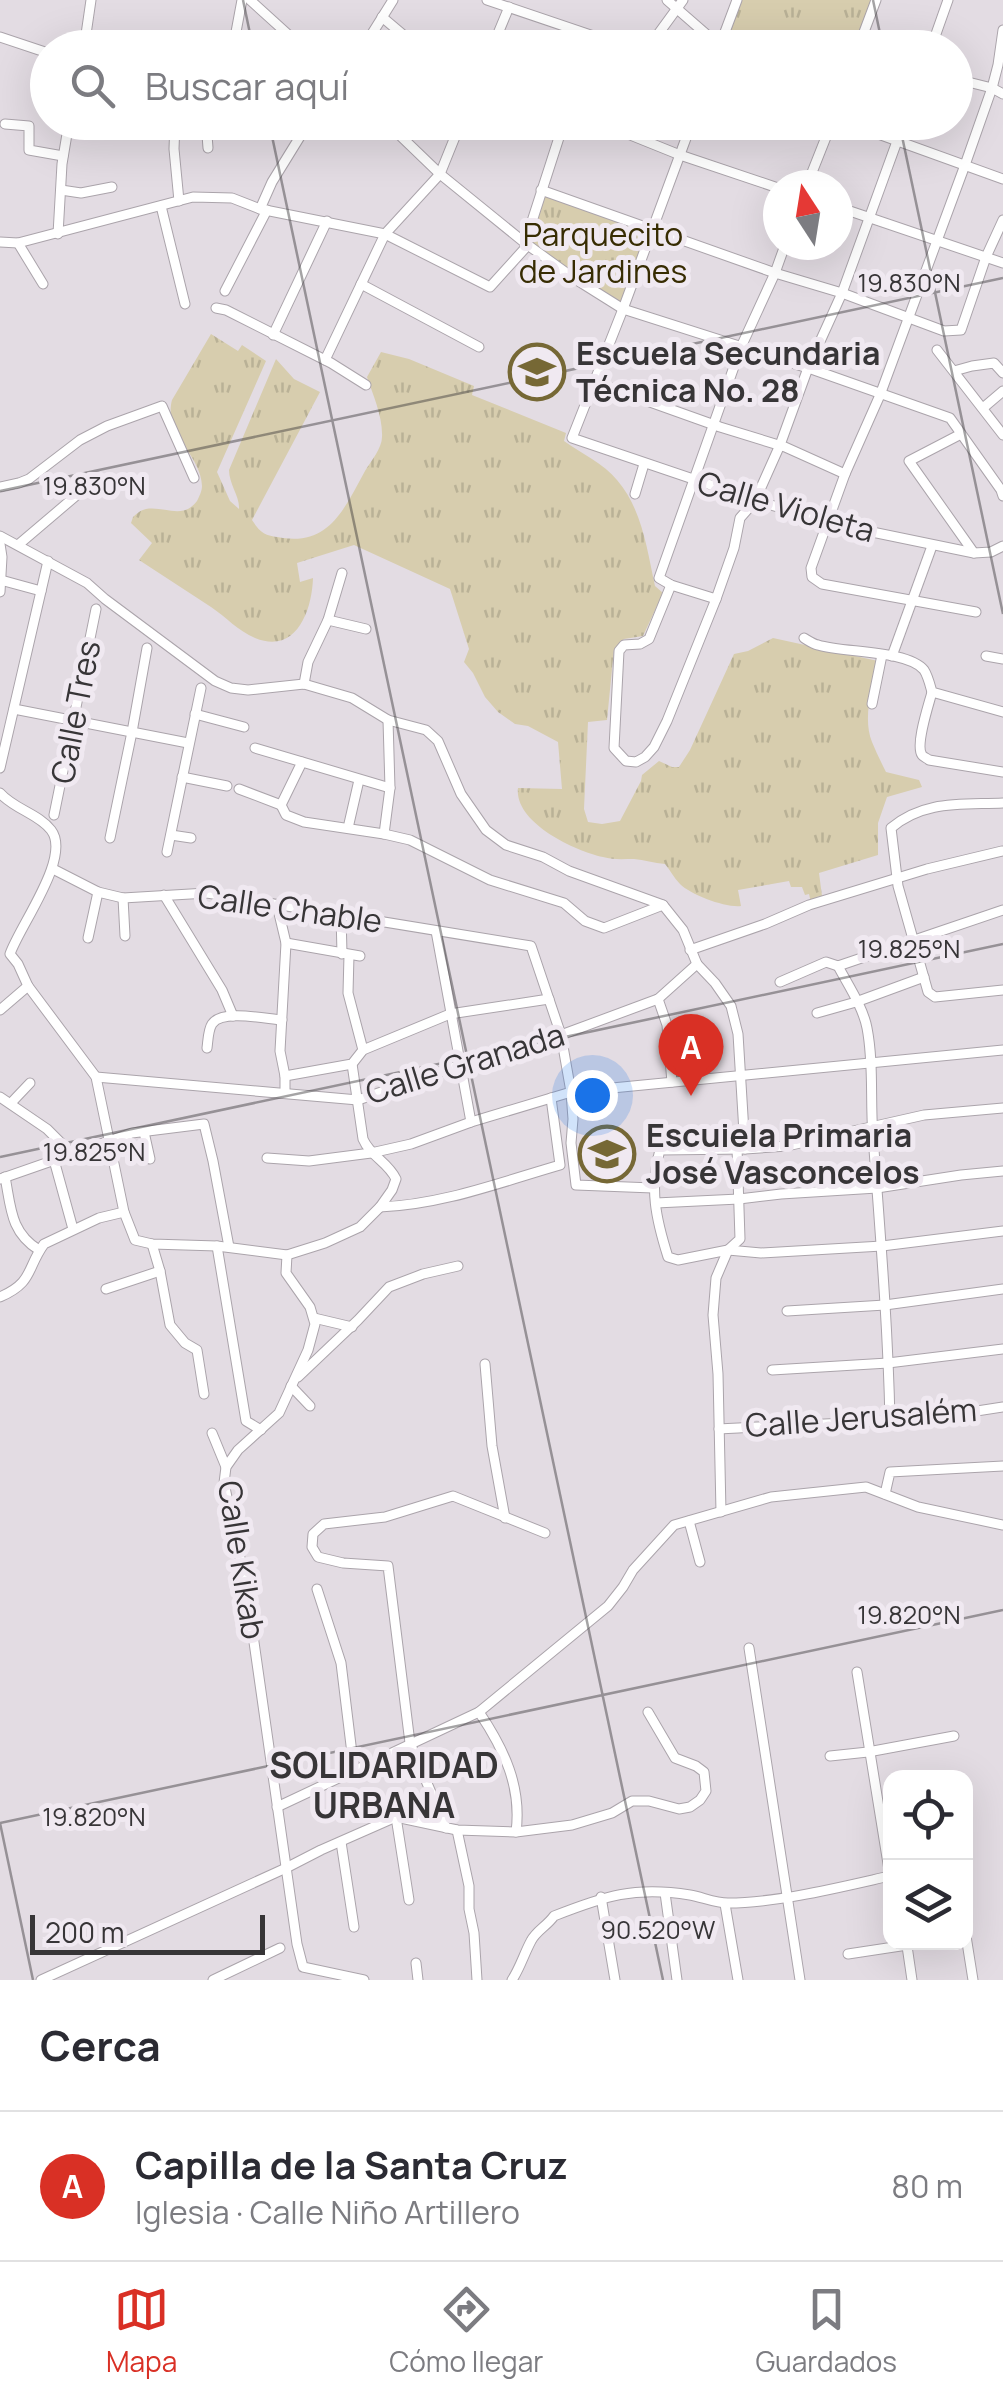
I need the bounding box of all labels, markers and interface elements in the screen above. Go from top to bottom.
search box [30,30,973,140]
icon: search [65,58,120,113]
text: Buscar aquí [145,59,349,111]
north arrow [763,170,853,260]
park label: Parquecito de Jardines [519,212,687,293]
text: 19.830°N [857,265,961,300]
place label: Escuela Secundaria Técnica No. 28 [576,331,880,412]
school or university icon: Escuela Secundaria Técnica No. 28 [507,342,567,402]
street label: Calle Violeta [692,460,880,552]
text: 19.830°N [42,468,146,503]
street label: Calle Tres [40,636,110,787]
street label: Calle Chable [195,873,385,943]
text: 19.825°N [858,931,960,966]
street label: Calle Granada [360,1012,569,1114]
pin: A [658,1014,724,1096]
your location [567,1070,618,1121]
place label: Escuiela Primaria José Vasconcelos [646,1113,920,1194]
school or university icon: Escuiela Primaria José Vasconcelos [577,1124,637,1184]
text: 19.825°N [43,1134,145,1169]
street label: Calle Jerusalém [744,1387,978,1447]
street label: Calle Kikab [208,1477,276,1642]
text: 19.820°N [857,1597,961,1632]
district label: SOLIDARIDAD URBANA [269,1741,499,1829]
map controls [883,1770,973,1950]
button: locate [883,1770,973,1860]
text: 19.820°N [42,1799,146,1834]
button: layers [883,1860,973,1950]
scale bar [30,1910,265,1954]
text: 90.520°W [601,1912,715,1947]
text: 200 m [45,1913,124,1951]
text: Cerca [40,2016,161,2074]
text: Capilla de la Santa Cruz [135,2138,568,2190]
text: A [62,2164,83,2208]
text: 80 m [891,2164,963,2208]
text: Iglesia · Calle Niño Artillero [135,2190,520,2234]
tab: Mapa [106,2282,177,2380]
tab: Cómo llegar [389,2282,543,2380]
tab: Guardados [755,2282,897,2380]

